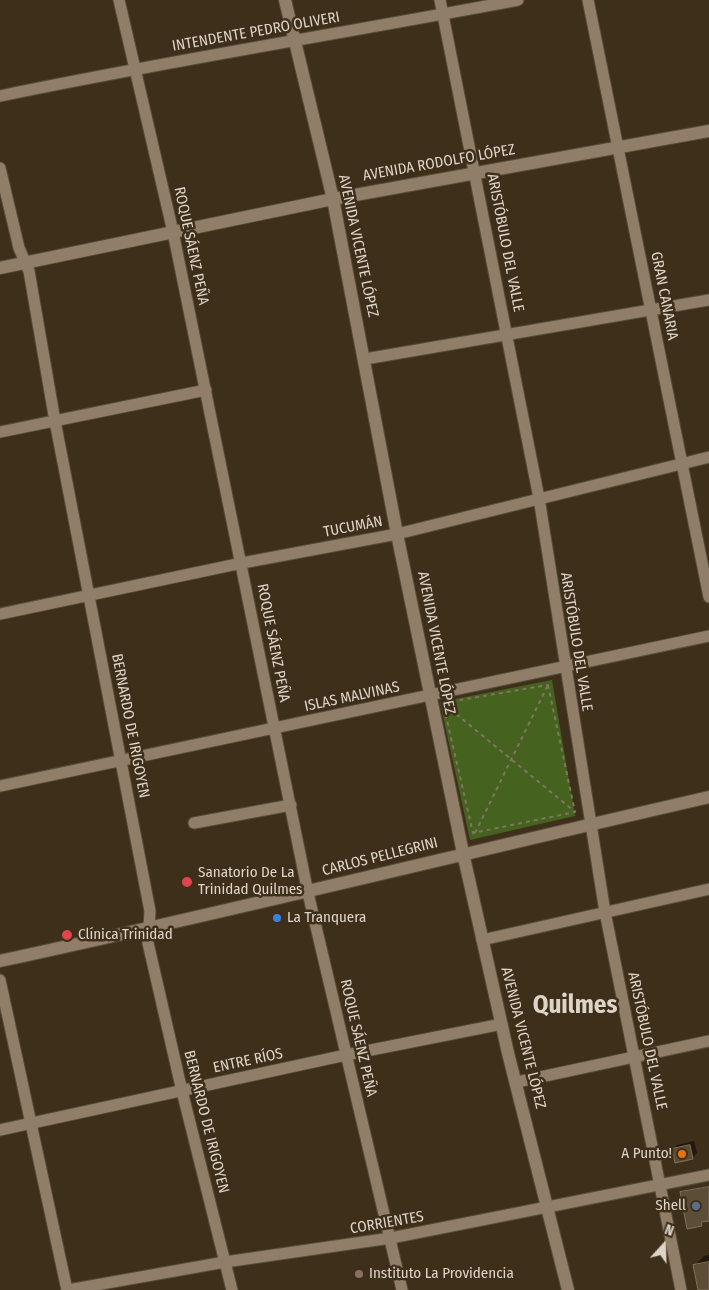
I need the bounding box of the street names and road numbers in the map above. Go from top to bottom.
street label: INTENDENTE PEDRO OLIVERI [171,8,341,56]
street label: AVENIDA RODOLFO LÓPEZ [362,141,516,185]
street label: ARISTÓBULO DEL VALLE [483,172,527,314]
street label: AVENIDA VICENTE LÓPEZ [334,173,382,319]
street label: ROQUE SÁENZ PEÑA [170,185,212,307]
street label: GRAN CANARIA [647,250,681,342]
street label: TUCUMÁN [322,512,384,542]
street label: AVENIDA VICENTE LÓPEZ [413,570,459,716]
street label: ARISTÓBULO DEL VALLE [556,571,596,713]
street label: ROQUE SÁENZ PEÑA [253,582,293,704]
street label: BERNARDO DE IRIGOYEN [107,652,153,800]
street label: ISLAS MALVINAS [303,678,401,716]
street label: CARLOS PELLEGRINI [320,834,440,880]
street label: AVENIDA VICENTE LÓPEZ [497,965,549,1111]
street label: ARISTÓBULO DEL VALLE [624,970,670,1112]
street label: ROQUE SÁENZ PEÑA [336,977,380,1099]
street label: ENTRE RÍOS [212,1045,284,1077]
street label: BERNARDO DE IRIGOYEN [180,1049,232,1195]
street label: CORRIENTES [349,1208,425,1238]

